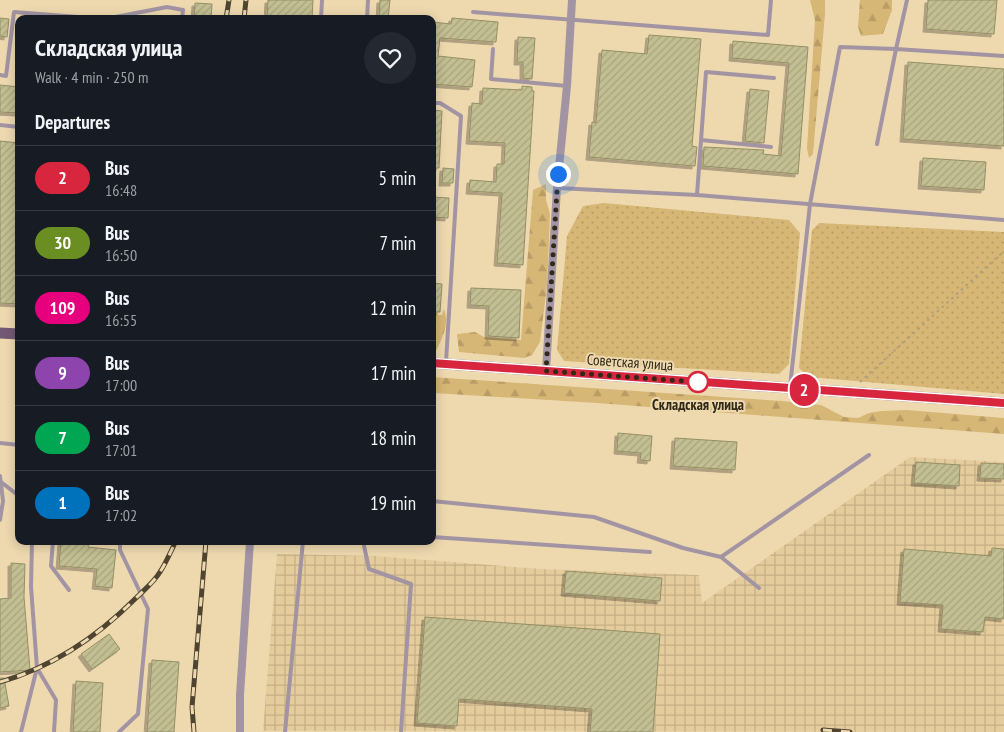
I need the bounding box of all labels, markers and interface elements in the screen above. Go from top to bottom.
text: Складская улица [35,32,182,63]
button: heart [364,32,416,84]
text: Walk · 4 min · 250 m [35,67,148,87]
text: Departures [35,110,110,134]
text: Bus [105,156,129,180]
your location [546,162,571,187]
text: 2 [58,166,67,189]
text: 5 min [379,166,416,190]
text: 16:48 [105,180,137,200]
text: Bus [105,221,129,245]
text: 30 [54,231,71,254]
text: 7 min [379,231,416,255]
text: 16:50 [105,245,137,265]
text: Bus [105,286,129,310]
text: 109 [50,296,75,319]
text: 12 min [370,296,416,320]
text: 16:55 [105,310,137,330]
street label: Советская улица [586,350,674,374]
text: Bus [105,351,129,375]
text: 9 [58,361,67,384]
text: 17 min [371,361,416,385]
marker: Складская улица [687,371,709,393]
line badge: 2 [788,374,820,406]
text: 17:00 [105,375,137,395]
text: 2 [800,378,808,401]
place label: Складская улица [652,395,744,414]
text: Bus [105,416,129,440]
text: 7 [58,426,67,449]
text: 18 min [370,426,416,450]
text: 17:01 [105,440,137,460]
text: Bus [105,481,129,505]
text: 1 [58,491,67,514]
text: 19 min [370,491,416,515]
text: 17:02 [105,505,137,525]

